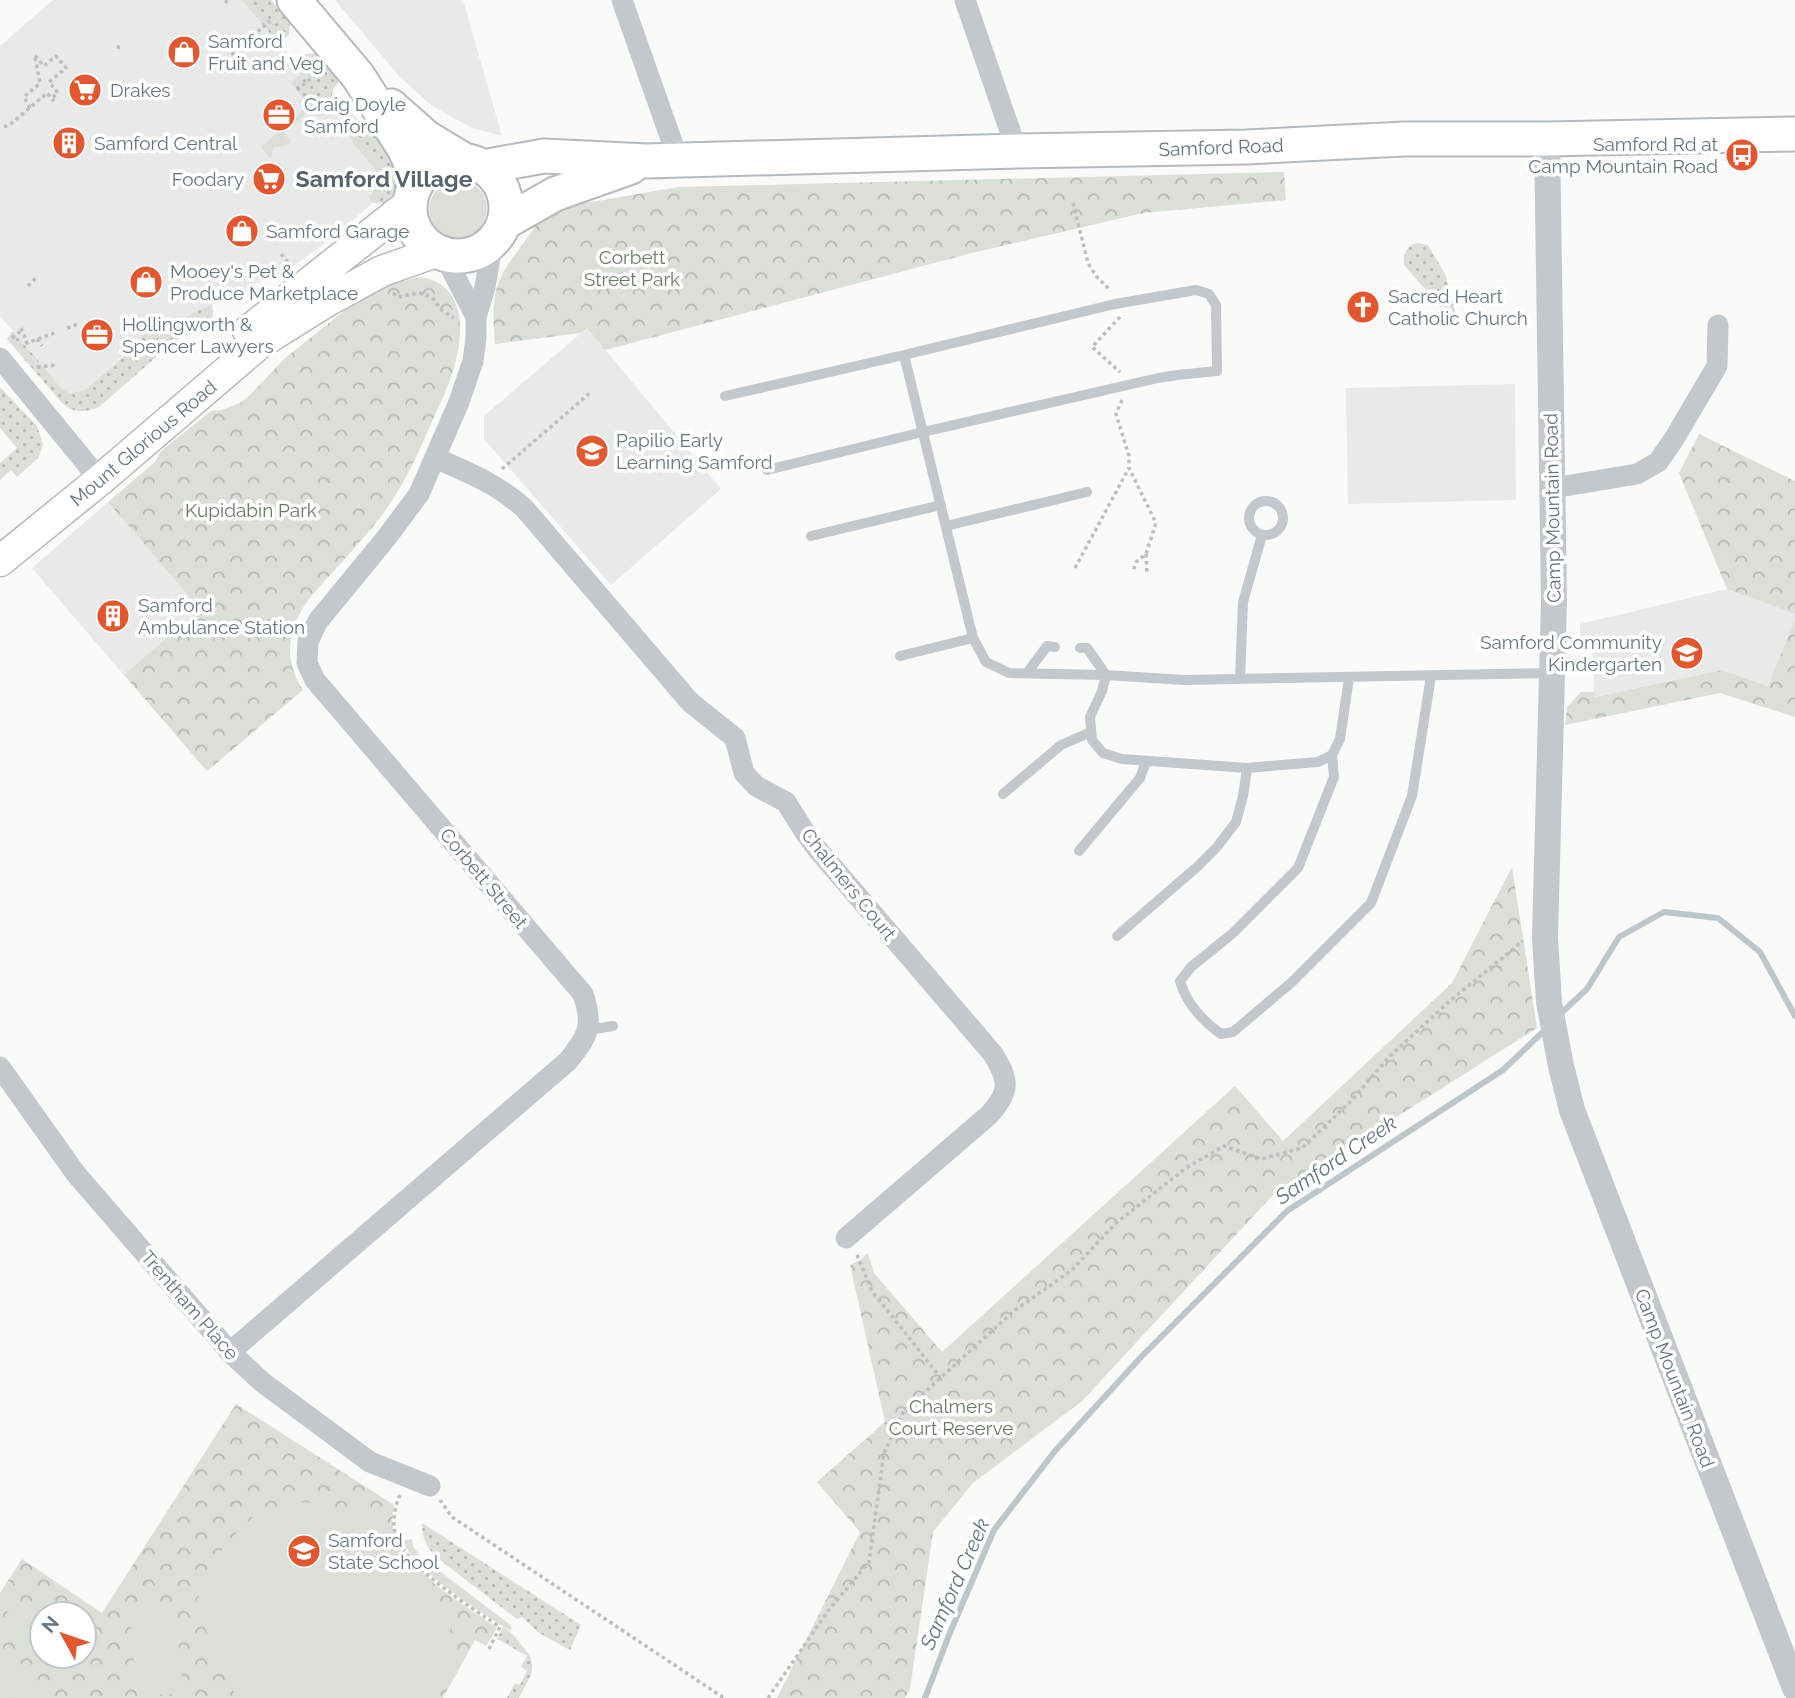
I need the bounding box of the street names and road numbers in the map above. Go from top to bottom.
street label: Samford Road [1158,134,1284,160]
street label: Mount Glorious Road [65,375,221,511]
street label: Camp Mountain Road [1539,413,1565,603]
street label: Corbett Street [436,823,533,933]
street label: Chalmers Court [797,824,901,945]
street label: Trentham Place [137,1246,243,1364]
street label: Camp Mountain Road [1631,1285,1719,1471]

